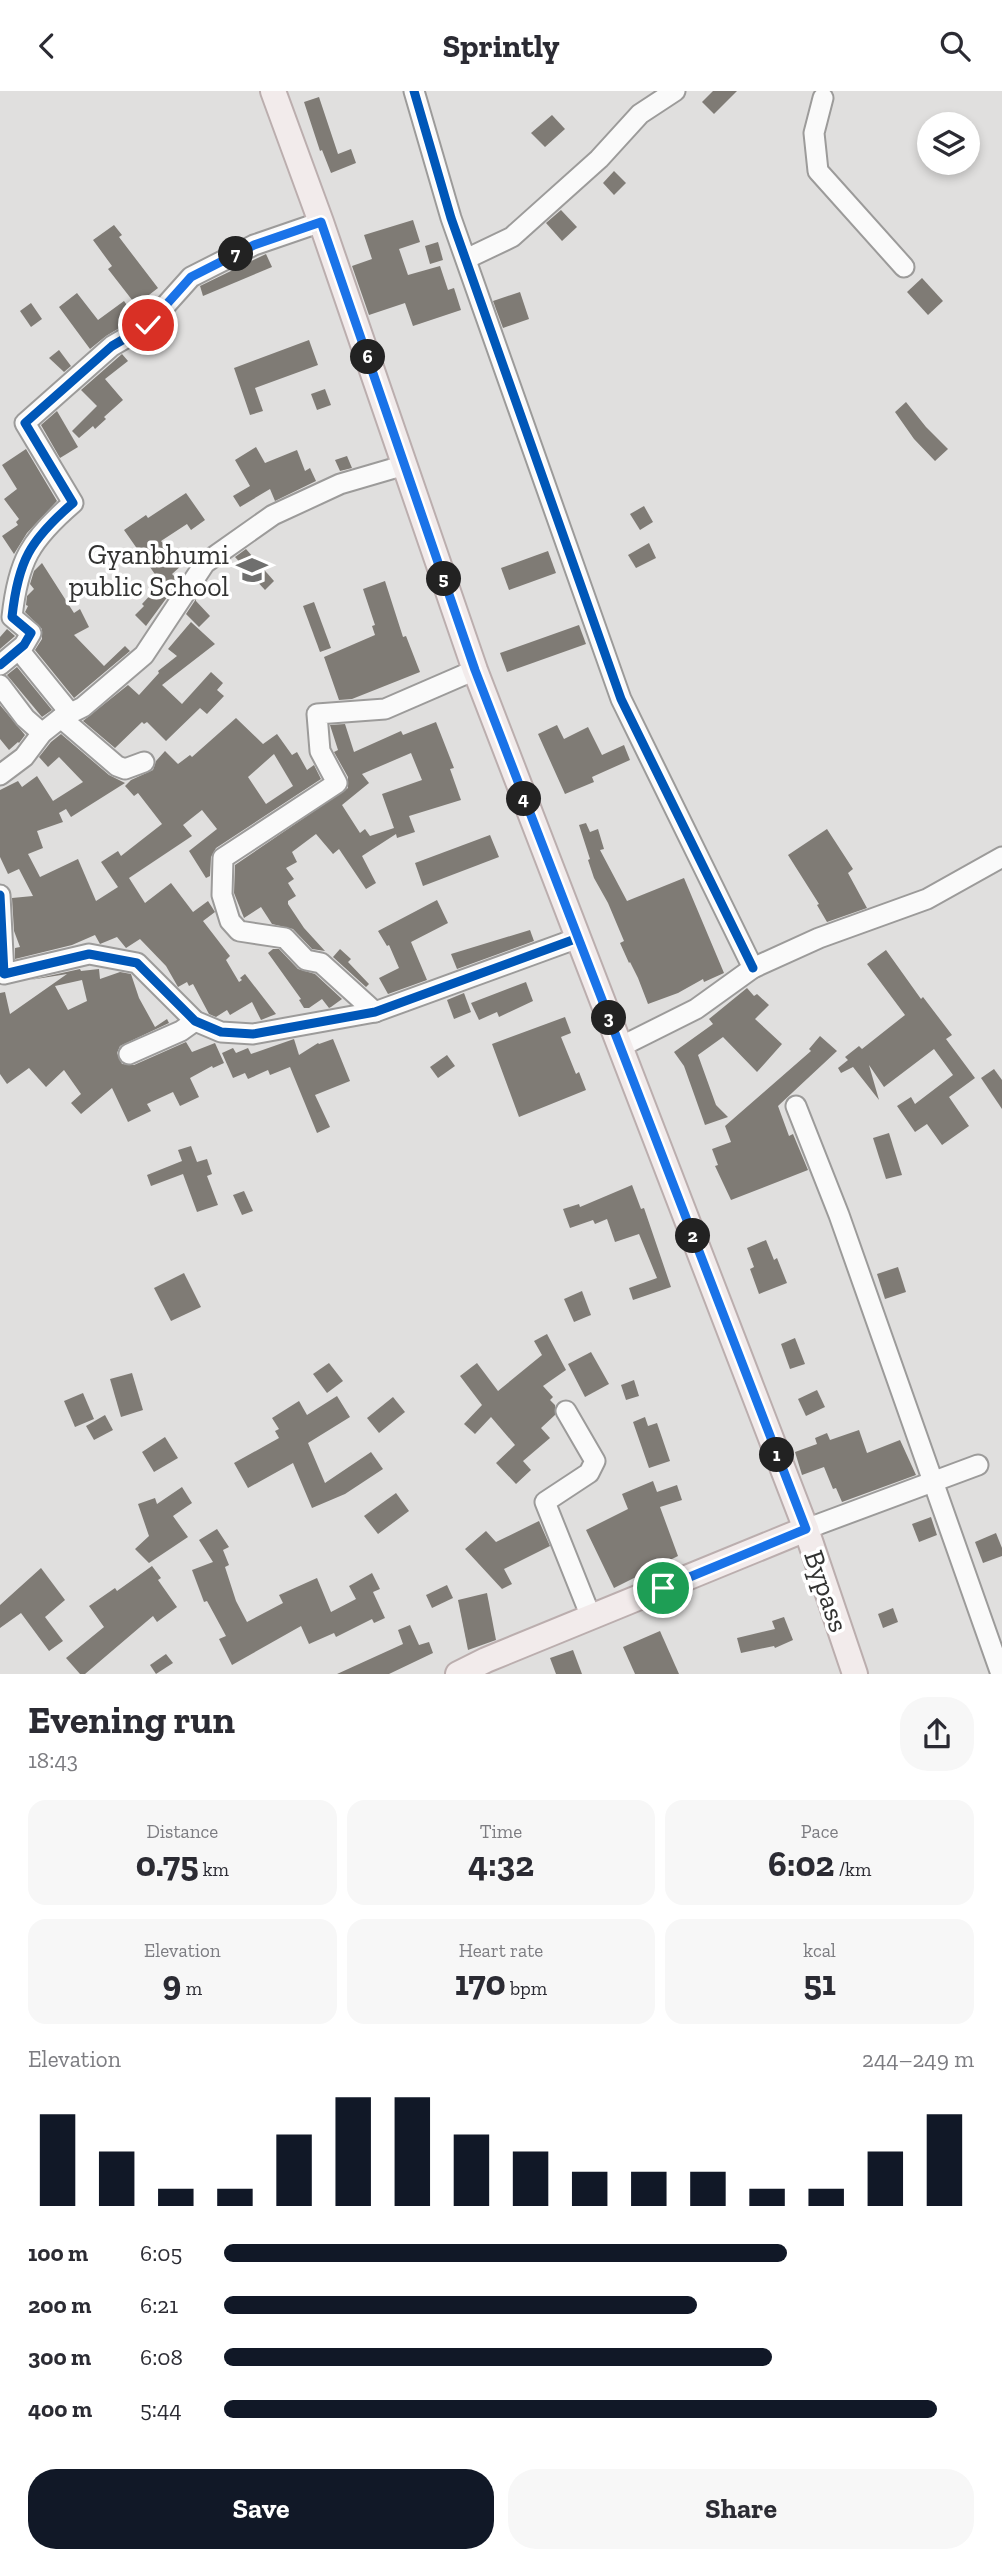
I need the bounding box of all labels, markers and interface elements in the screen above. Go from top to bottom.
icon: back [28,27,66,65]
text: Sprintly [442,27,560,65]
icon: search [936,27,974,65]
map controls [917,112,980,175]
button: layers [917,112,980,175]
pin: 7 [218,237,254,271]
text: 7 [231,242,240,265]
pin [118,295,178,355]
icon: check [129,306,167,344]
pin: 6 [350,339,386,375]
text: 6 [362,345,373,368]
place label: Gyanbhumi public School [69,538,229,603]
school or university icon: Gyanbhumi public School [235,553,269,587]
pin: 5 [426,561,462,596]
text: 5 [439,567,448,590]
pin: 4 [506,781,542,817]
text: 4 [518,787,529,810]
pin: 3 [592,1000,626,1035]
text: 3 [603,1006,614,1029]
pin: 2 [676,1219,710,1253]
text: 2 [687,1224,698,1247]
pin: 1 [760,1437,794,1473]
text: 1 [773,1443,780,1466]
street label: Bypass [797,1546,856,1636]
pin [633,1558,693,1618]
icon: arrive [644,1569,682,1607]
text: Evening run [28,1697,235,1743]
button: share [900,1697,974,1771]
text: 18:43 [28,1746,78,1774]
text: Distance [146,1820,218,1843]
text: Time [480,1820,522,1843]
text: Pace [801,1820,839,1843]
text: 0.75 [136,1843,198,1885]
text: 4:32 [468,1843,534,1885]
text: 6:02 [768,1843,834,1885]
text: km [198,1858,229,1881]
text: /km [834,1858,871,1881]
text: Elevation [144,1939,221,1962]
text: Heart rate [459,1939,543,1962]
text: kcal [803,1939,836,1962]
text: 9 [163,1962,181,2004]
text: 170 [455,1962,506,2004]
text: 51 [803,1962,836,2004]
text: m [181,1977,202,2000]
text: bpm [506,1977,547,2000]
text: Elevation [28,2045,121,2073]
text: 244–249 m [862,2045,974,2073]
text: 100 m [28,2239,88,2267]
text: 6:05 [140,2239,182,2267]
text: 200 m [28,2291,91,2319]
text: 6:21 [140,2291,178,2319]
text: 300 m [28,2343,91,2371]
text: 6:08 [140,2343,183,2371]
text: 400 m [28,2395,92,2423]
text: 5:44 [140,2395,182,2423]
button: Save [28,2469,494,2549]
button: Share [508,2469,974,2549]

